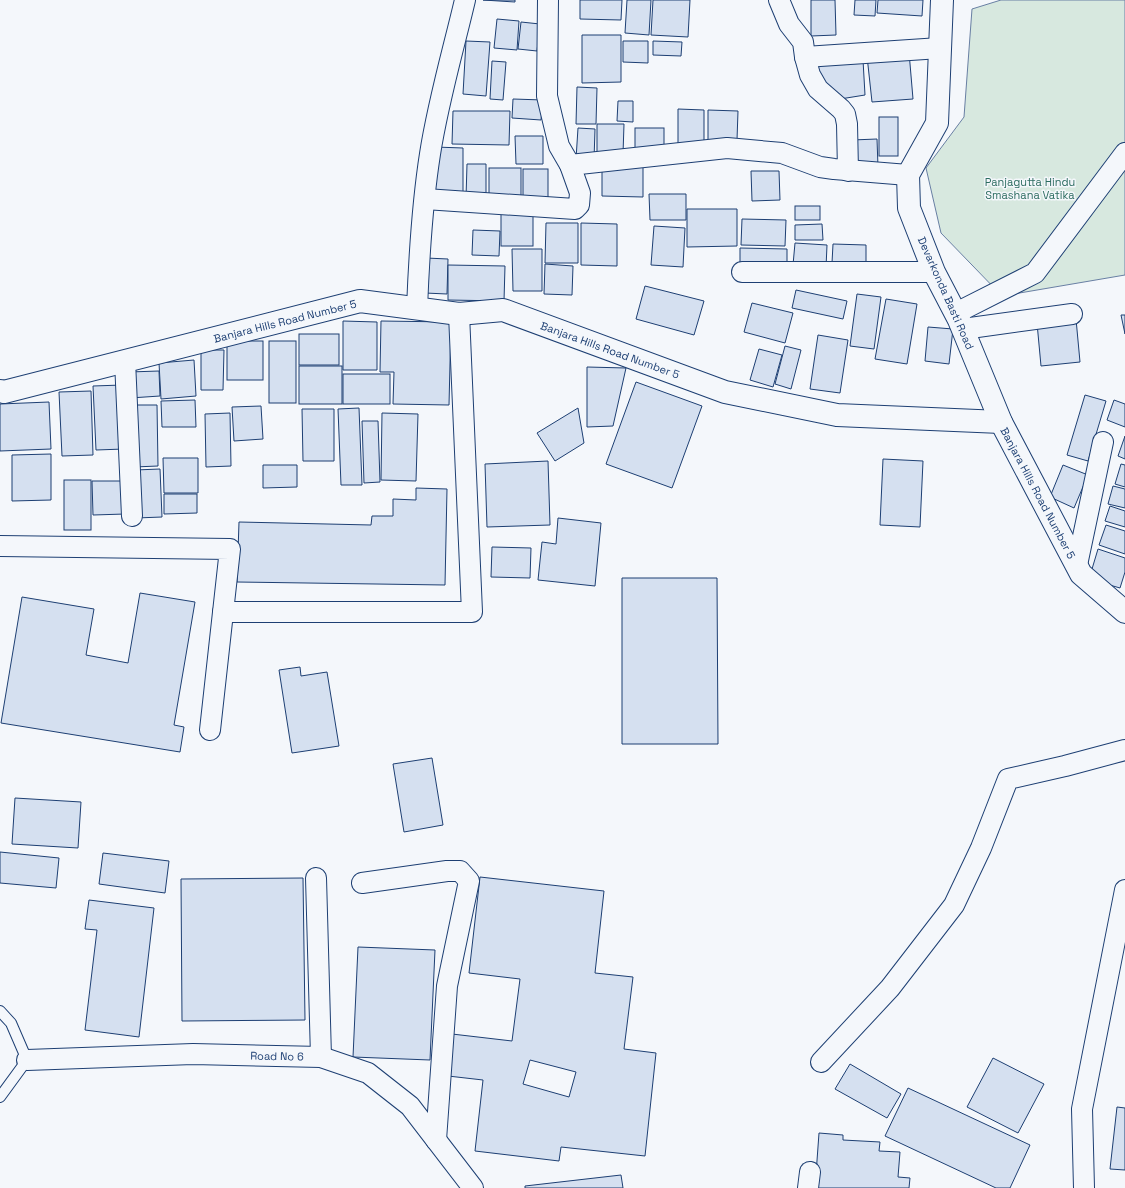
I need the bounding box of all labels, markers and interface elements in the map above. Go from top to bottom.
park label: Panjagutta Hindu Smashana Vatika [985,175,1075,202]
street label: Devarkonda Basti Road [915,234,977,352]
street label: Banjara Hills Road Number 5 [212,296,358,346]
street label: Banjara Hills Road Number 5 [539,318,682,382]
street label: Banjara Hills Road Number 5 [997,425,1079,561]
street label: Road No 6 [250,1049,304,1063]

